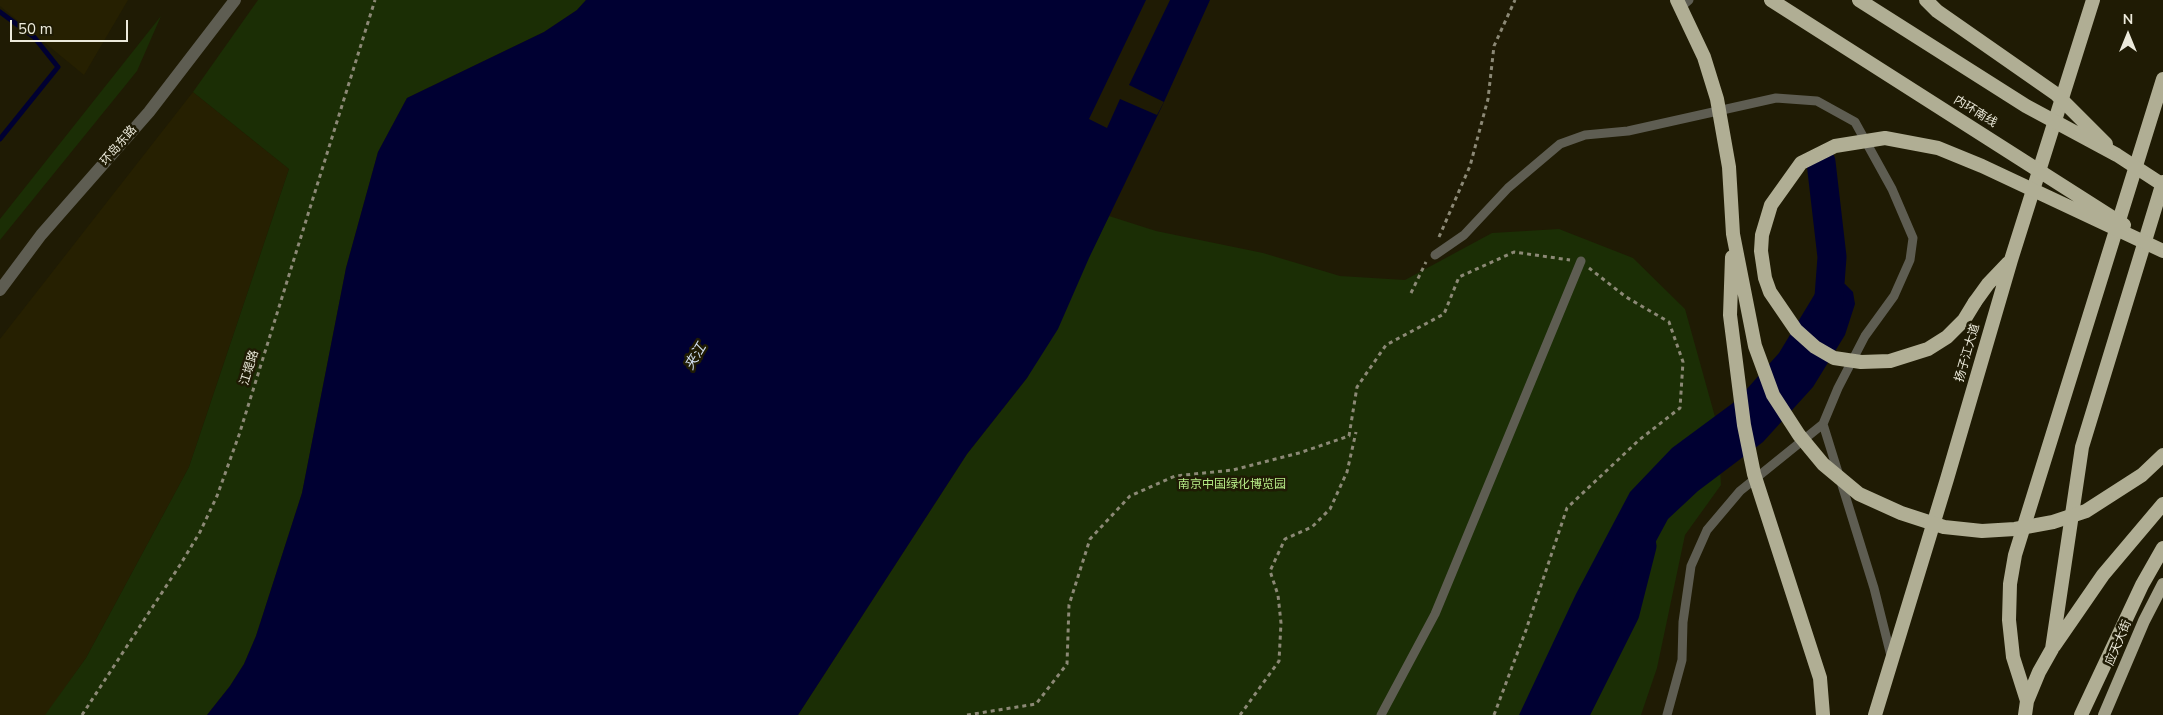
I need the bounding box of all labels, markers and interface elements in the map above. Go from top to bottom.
scale bar [12,10,130,42]
north arrow [2103,10,2153,60]
text: N [2123,10,2133,29]
text: 50 m [18,19,53,39]
street label: 内环南线 [1951,93,1999,131]
street label: 环岛东路 [98,123,140,169]
street label: 扬子江大道 [1953,322,1983,384]
water label: 夹江 [682,341,710,373]
street label: 江堤路 [238,349,262,387]
park label: 南京中国绿化博览园 [1178,478,1286,492]
street label: 应天大街 [2103,618,2135,668]

